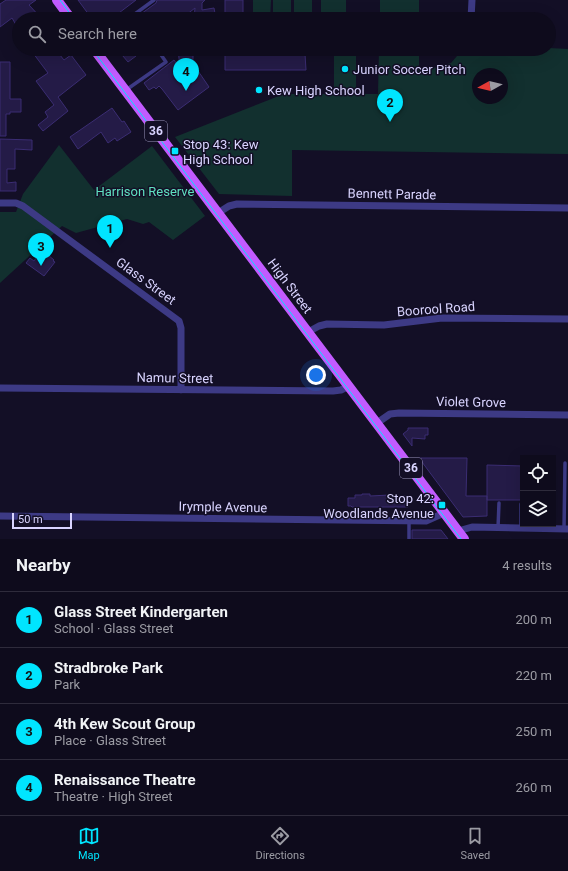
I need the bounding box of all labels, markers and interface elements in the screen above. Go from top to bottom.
search box [12,12,556,56]
icon: search [26,23,48,45]
text: Search here [58,25,137,43]
pin: 4 [173,58,199,91]
place label: Junior Soccer Pitch [353,62,466,77]
marker: Junior Soccer Pitch [340,64,350,74]
north arrow [472,68,508,104]
place label: Kew High School [267,83,365,98]
marker: Kew High School [254,85,264,95]
pin: 2 [377,89,403,122]
road number: 36 [145,121,167,141]
place label: Stop 43: Kew High School [183,137,259,167]
marker: Stop 43: Kew High School [170,146,180,156]
park label: Harrison Reserve [96,184,195,199]
street label: Bennett Parade [348,186,437,202]
pin: 1 [97,215,123,248]
pin: 3 [28,233,54,266]
street label: Glass Street [113,254,179,308]
street label: High Street [265,256,315,316]
street label: Boorool Road [396,299,476,319]
your location [306,365,326,385]
street label: Namur Street [136,370,214,386]
street label: Violet Grove [436,394,506,410]
map controls [520,455,556,527]
button: locate [520,455,556,491]
road number: 36 [400,458,422,478]
place label: Stop 42: Woodlands Avenue [323,491,434,521]
button: layers [520,491,556,527]
street label: Irymple Avenue [179,499,268,515]
marker: Stop 42: Woodlands Avenue [437,500,447,510]
scale bar [12,511,72,530]
text: 50 m [18,513,43,526]
text: Nearby [16,555,71,575]
text: 4 results [502,558,552,573]
text: Glass Street Kindergarten [54,603,228,621]
text: 1 [25,612,33,627]
text: 200 m [515,612,552,627]
text: School · Glass Street [54,621,174,636]
text: Stradbroke Park [54,659,163,677]
text: 2 [25,668,33,683]
text: 220 m [515,668,552,683]
text: Park [54,677,80,692]
text: 4th Kew Scout Group [54,715,196,733]
text: 3 [25,724,33,739]
text: 250 m [515,724,552,739]
text: Place · Glass Street [54,733,166,748]
text: Renaissance Theatre [54,771,196,789]
text: 4 [25,780,33,795]
text: 260 m [515,780,552,795]
text: Theatre · High Street [54,789,173,804]
tab: Map [78,825,100,862]
tab: Directions [255,825,305,862]
tab: Saved [460,825,490,862]

